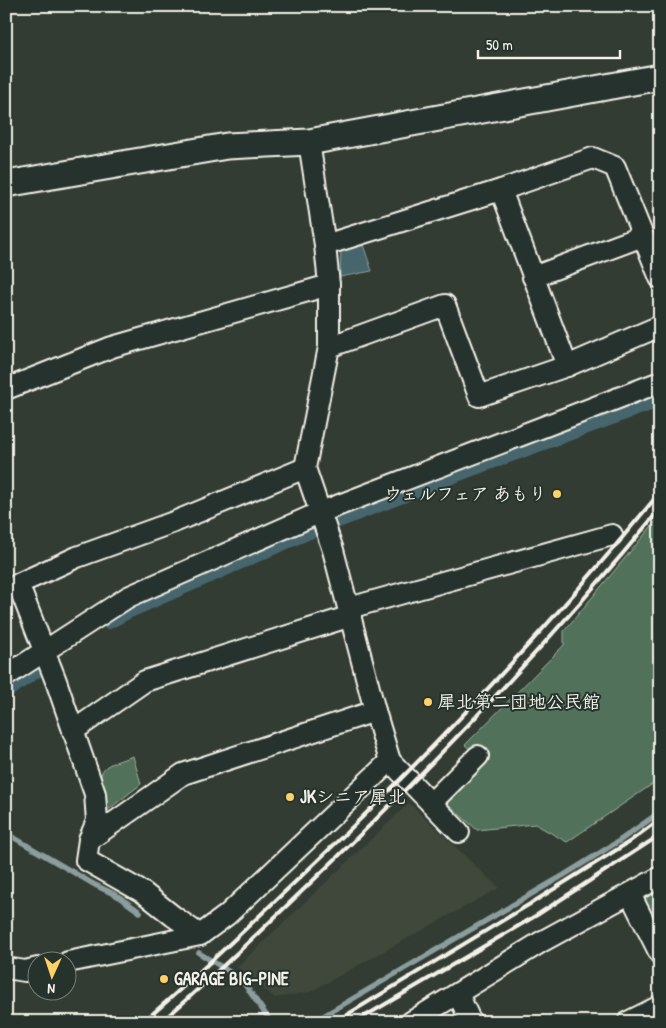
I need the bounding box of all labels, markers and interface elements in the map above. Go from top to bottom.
scale bar [478,28,621,60]
text: 50 m [486,34,513,55]
place label: ウェルフェア あもり [384,481,547,506]
marker: ウェルフェア あもり [551,488,563,500]
place label: 犀北第二団地公民館 [437,689,600,714]
marker: 犀北第二団地公民館 [422,696,434,708]
place label: JKシニア犀北 [300,784,406,809]
marker: JKシニア犀北 [284,791,296,803]
north arrow [28,950,78,1000]
place label: GARAGE BIG-PINE [174,966,290,991]
marker: GARAGE BIG-PINE [158,973,170,985]
text: N [47,980,56,999]

